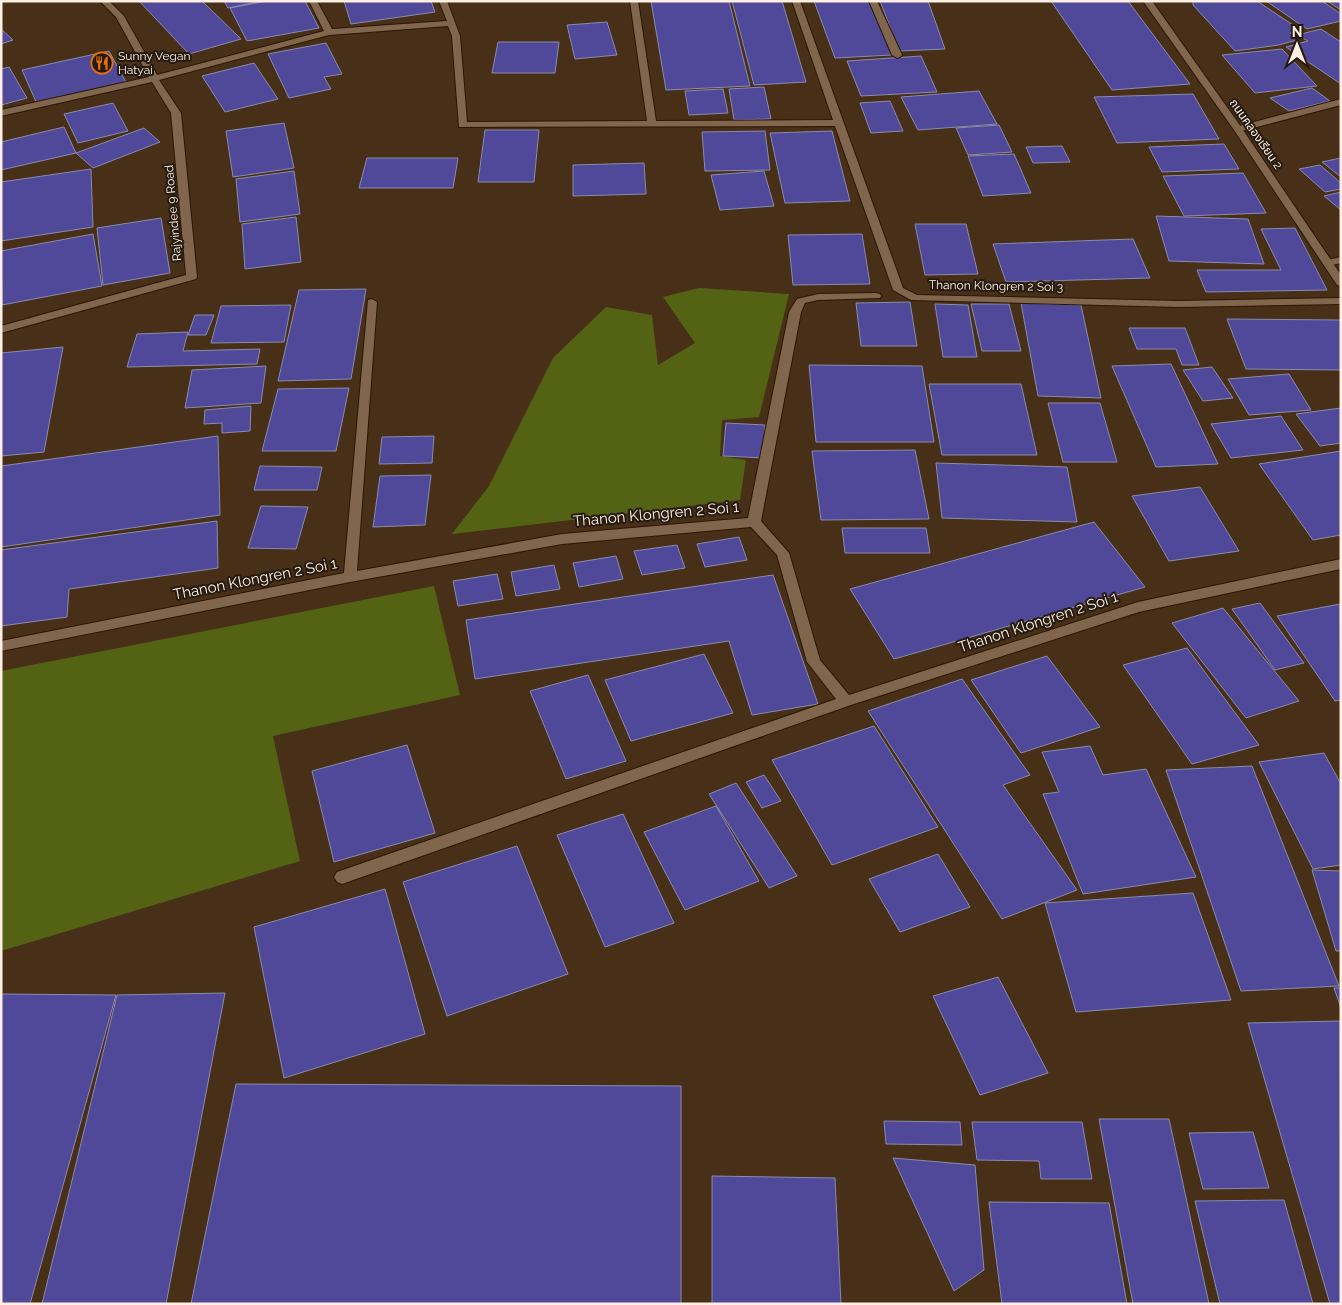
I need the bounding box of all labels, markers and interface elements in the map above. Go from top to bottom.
north arrow [1272,20,1322,70]
text: N [1292,24,1302,40]
place label: Sunny Vegan Hatyai [118,49,190,77]
restaurant icon: Sunny Vegan Hatyai [90,51,114,75]
street label: ถนนคลองเรียน 2 [1227,96,1285,172]
street label: Rajyindee 9 Road [162,164,184,262]
street label: Thanon Klongren 2 Soi 3 [929,278,1063,294]
street label: Thanon Klongren 2 Soi 1 [572,498,740,530]
street label: Thanon Klongren 2 Soi 1 [172,554,339,604]
street label: Thanon Klongren 2 Soi 1 [956,588,1121,656]

